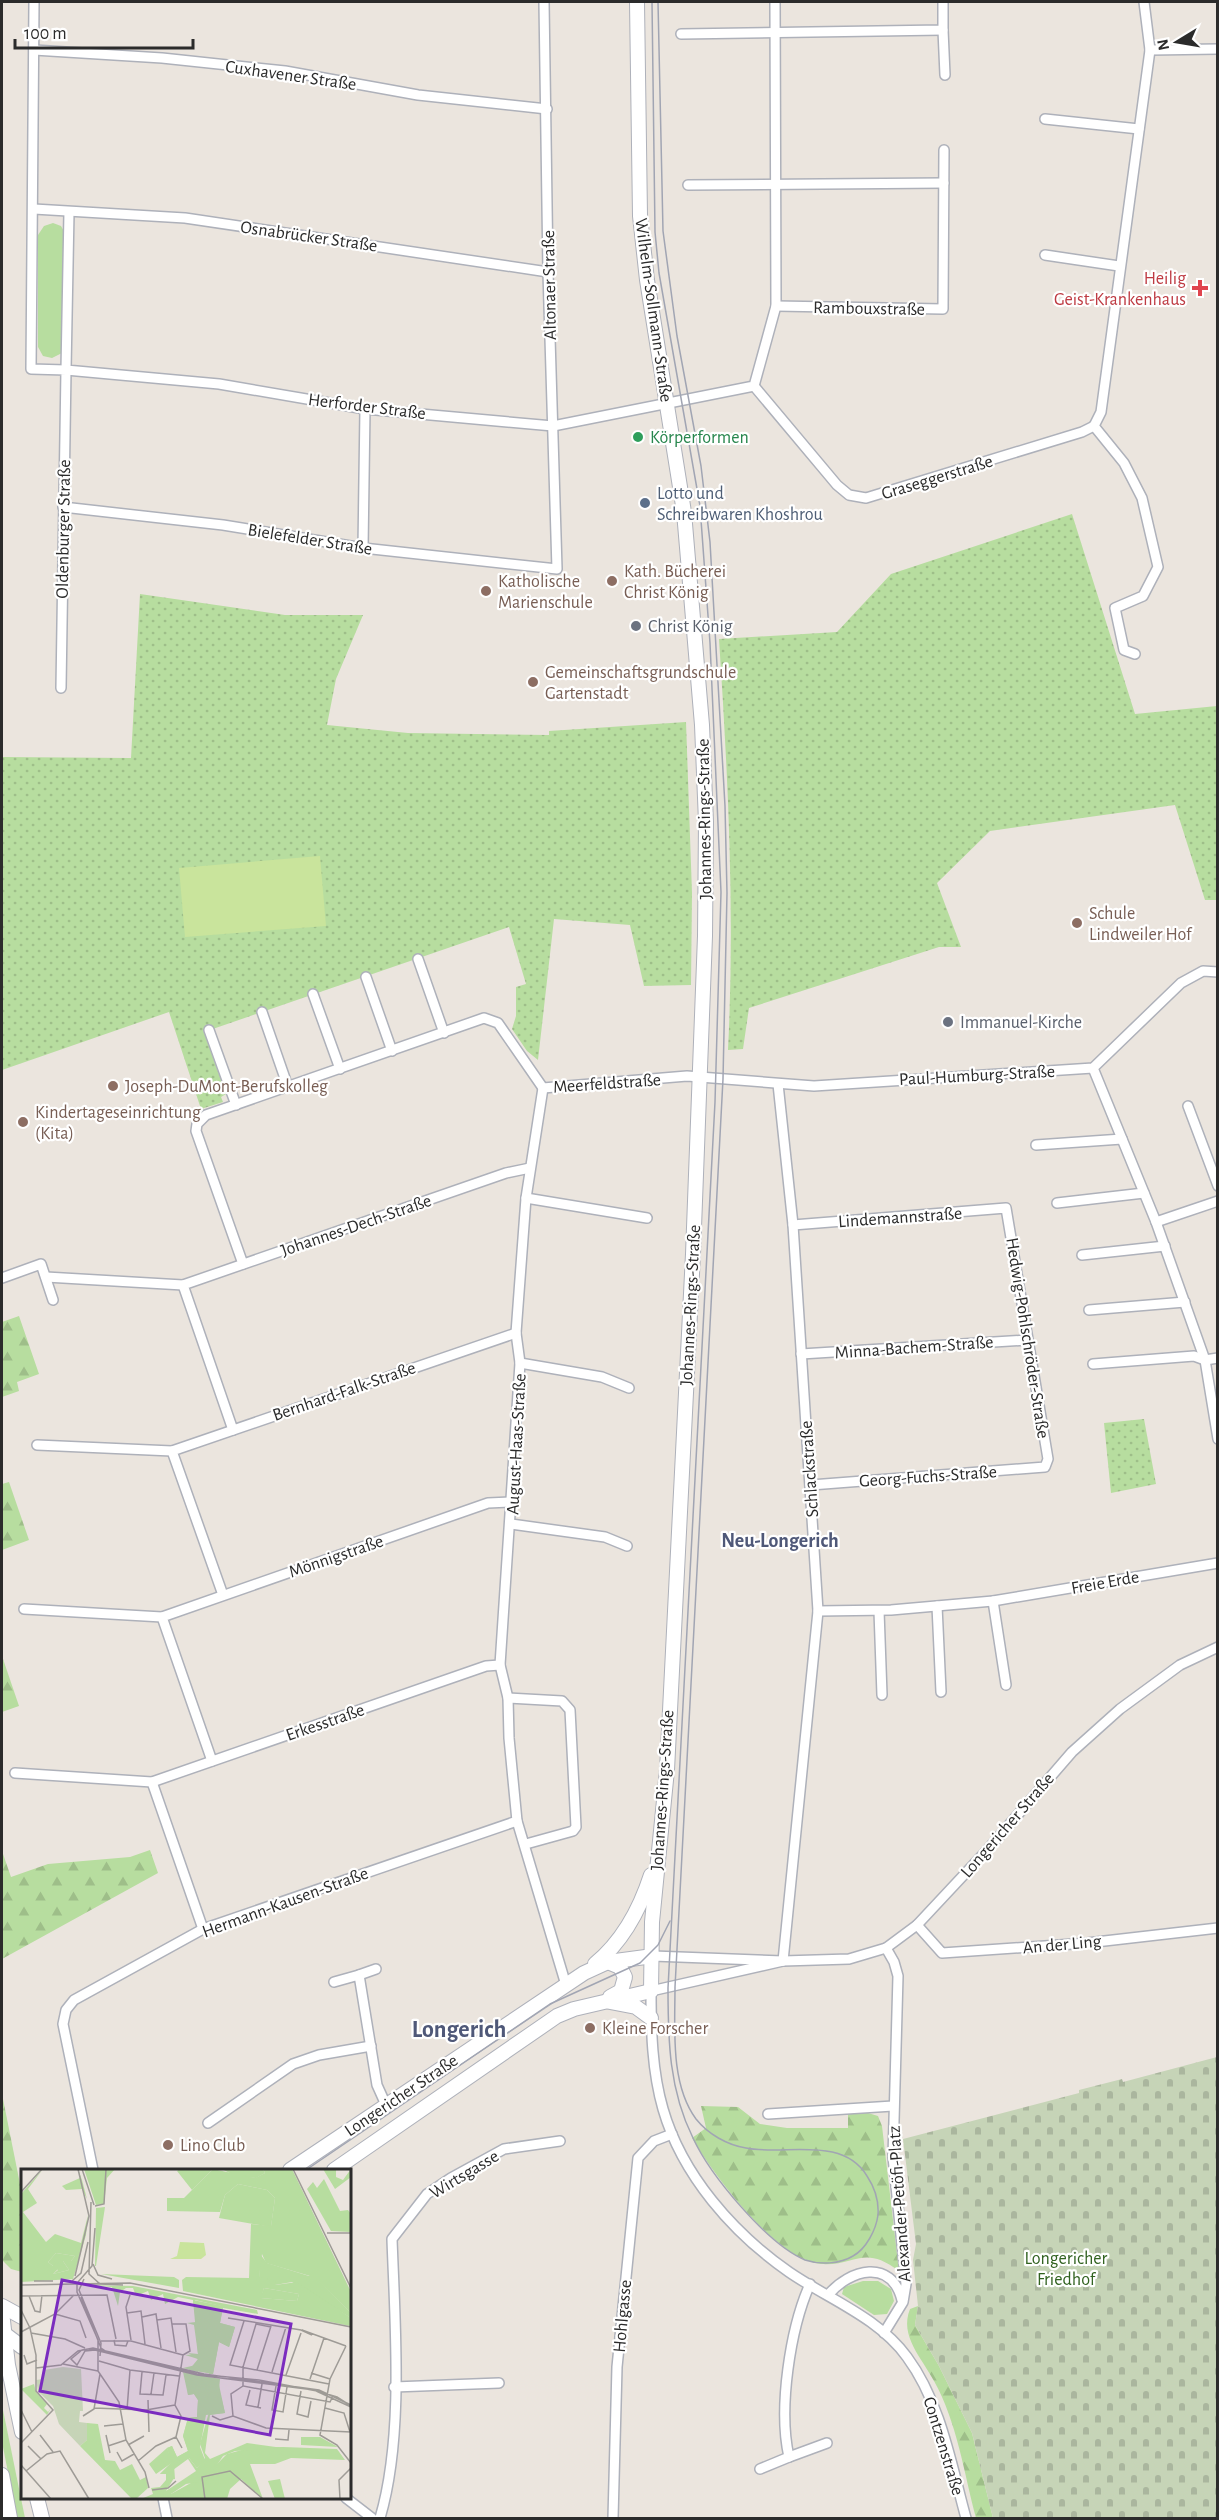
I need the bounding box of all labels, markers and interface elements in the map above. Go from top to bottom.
scale bar [15,12,194,50]
north arrow [1147,12,1207,72]
text: 100 m [24,25,67,43]
text: N [1154,38,1172,52]
street label: Cuxhavener Straße [224,58,358,94]
street label: Wilhelm-Sollmann-Straße [631,217,675,403]
street label: Osnabrücker Straße [239,218,379,256]
street label: Altonaer Straße [540,230,560,340]
place label: Heilig Geist-Krankenhaus [1054,270,1186,309]
marker: Heilig Geist-Krankenhaus [1191,279,1209,297]
street label: Rambouxstraße [813,299,925,319]
street label: Herforder Straße [307,391,427,423]
place label: Körperformen [650,429,749,447]
marker: Körperformen [631,430,645,444]
street label: Graseggerstraße [879,452,995,503]
street label: Oldenburger Straße [54,459,74,599]
place label: Lotto und Schreibwaren Khoshrou [657,485,823,524]
marker: Lotto und Schreibwaren Khoshrou [638,496,652,510]
street label: Bielefelder Straße [246,521,373,559]
place label: Kath. Bücherei Christ König [624,563,726,602]
place label: Katholische Marienschule [498,573,593,612]
marker: Kath. Bücherei Christ König [605,574,619,588]
marker: Katholische Marienschule [479,584,493,598]
place label: Christ König [648,618,733,636]
marker: Christ König [629,619,643,633]
place label: Gemeinschaftsgrundschule Gartenstadt [545,664,736,703]
marker: Gemeinschaftsgrundschule Gartenstadt [526,675,540,689]
street label: Johannes-Rings-Straße [695,738,715,900]
place label: Schule Lindweiler Hof [1089,905,1193,944]
marker: Schule Lindweiler Hof [1070,916,1084,930]
place label: Immanuel-Kirche [960,1014,1082,1032]
marker: Immanuel-Kirche [941,1015,955,1029]
street label: Paul-Humburg-Straße [899,1063,1056,1089]
street label: Meerfeldstraße [553,1071,662,1097]
place label: Joseph-DuMont-Berufskolleg [125,1078,328,1096]
marker: Joseph-DuMont-Berufskolleg [106,1079,120,1093]
place label: Kindertageseinrichtung (Kita) [35,1104,201,1143]
marker: Kindertageseinrichtung (Kita) [16,1115,30,1129]
street label: Johannes-Dech-Straße [279,1192,434,1260]
street label: Lindemannstraße [837,1205,963,1231]
street label: Johannes-Rings-Straße [678,1224,704,1386]
street label: Hedwig-Pohlschröder-Straße [1002,1236,1052,1440]
street label: Minna-Bachem-Straße [834,1333,994,1363]
street label: Bernhard-Falk-Straße [270,1359,418,1425]
street label: August-Haas-Straße [504,1373,530,1515]
street label: Schlackstraße [798,1420,822,1518]
street label: Georg-Fuchs-Straße [859,1463,998,1491]
district label: Neu-Longerich [721,1531,839,1551]
street label: Mönnigstraße [287,1532,386,1582]
street label: Freie Erde [1070,1568,1141,1598]
street label: Erkesstraße [284,1701,367,1745]
street label: Johannes-Rings-Straße [648,1709,678,1871]
street label: Longericher Straße [958,1770,1058,1881]
street label: Hermann-Kausen-Straße [200,1864,371,1941]
street label: An der Ling [1022,1933,1102,1957]
district label: Longerich [412,2018,506,2042]
place label: Kleine Forscher [602,2020,708,2038]
marker: Kleine Forscher [583,2021,597,2035]
street label: Longericher Straße [342,2051,461,2140]
street label: Alexander-Petöfi-Platz [886,2125,914,2283]
place label: Lino Club [180,2137,245,2155]
marker: Lino Club [161,2138,175,2152]
street label: Wirtsgasse [427,2147,502,2202]
inset map [21,2169,351,2499]
park label: Longericher Friedhof [1025,2250,1108,2289]
street label: Hohlgasse [611,2279,635,2353]
street label: Contzenstraße [920,2395,967,2498]

